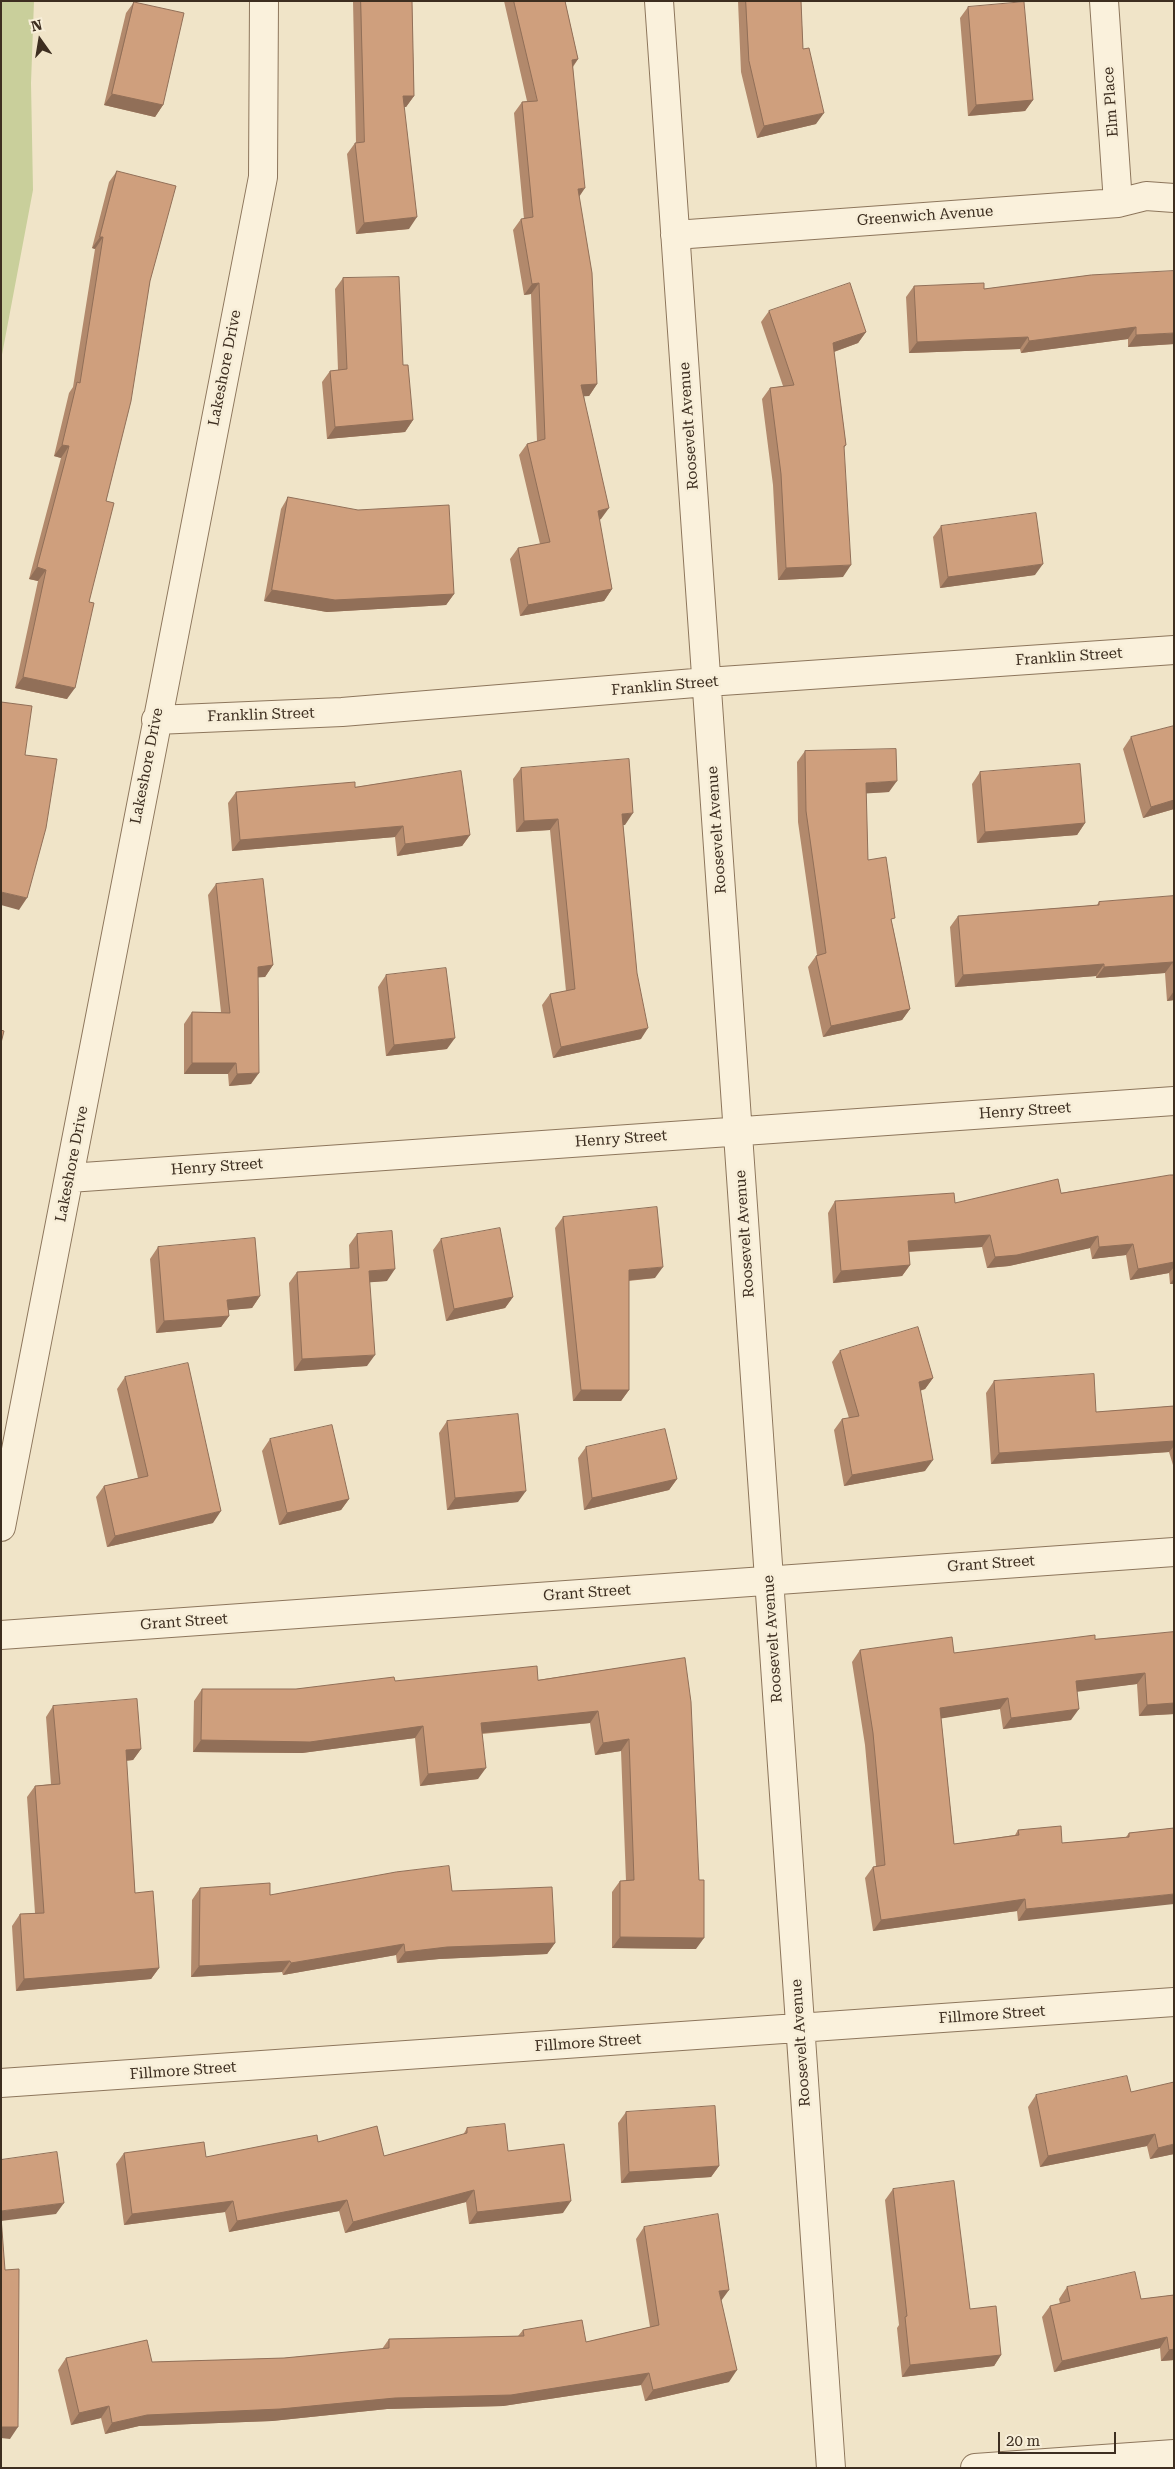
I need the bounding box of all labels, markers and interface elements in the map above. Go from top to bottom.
north arrow [15,15,65,65]
text: N [30,16,44,34]
street label: Elm Place [1100,66,1122,138]
street label: Greenwich Avenue [856,202,994,230]
street label: Lakeshore Drive [205,308,245,428]
street label: Roosevelt Avenue [676,362,702,490]
street label: Franklin Street [1015,644,1123,670]
street label: Franklin Street [611,672,719,700]
street label: Franklin Street [207,704,315,726]
street label: Lakeshore Drive [127,706,167,826]
street label: Roosevelt Avenue [704,766,730,894]
street label: Henry Street [978,1099,1072,1123]
street label: Lakeshore Drive [52,1104,92,1224]
street label: Henry Street [574,1127,668,1151]
street label: Henry Street [170,1155,264,1179]
street label: Roosevelt Avenue [732,1170,758,1298]
street label: Grant Street [946,1552,1036,1576]
street label: Roosevelt Avenue [760,1575,786,1703]
street label: Grant Street [542,1581,632,1605]
street label: Grant Street [139,1610,229,1634]
street label: Roosevelt Avenue [788,1979,814,2107]
street label: Fillmore Street [938,2002,1046,2028]
street label: Fillmore Street [534,2030,642,2056]
street label: Fillmore Street [129,2058,237,2084]
scale bar [1000,2422,1118,2454]
text: 20 m [1006,2432,1040,2450]

